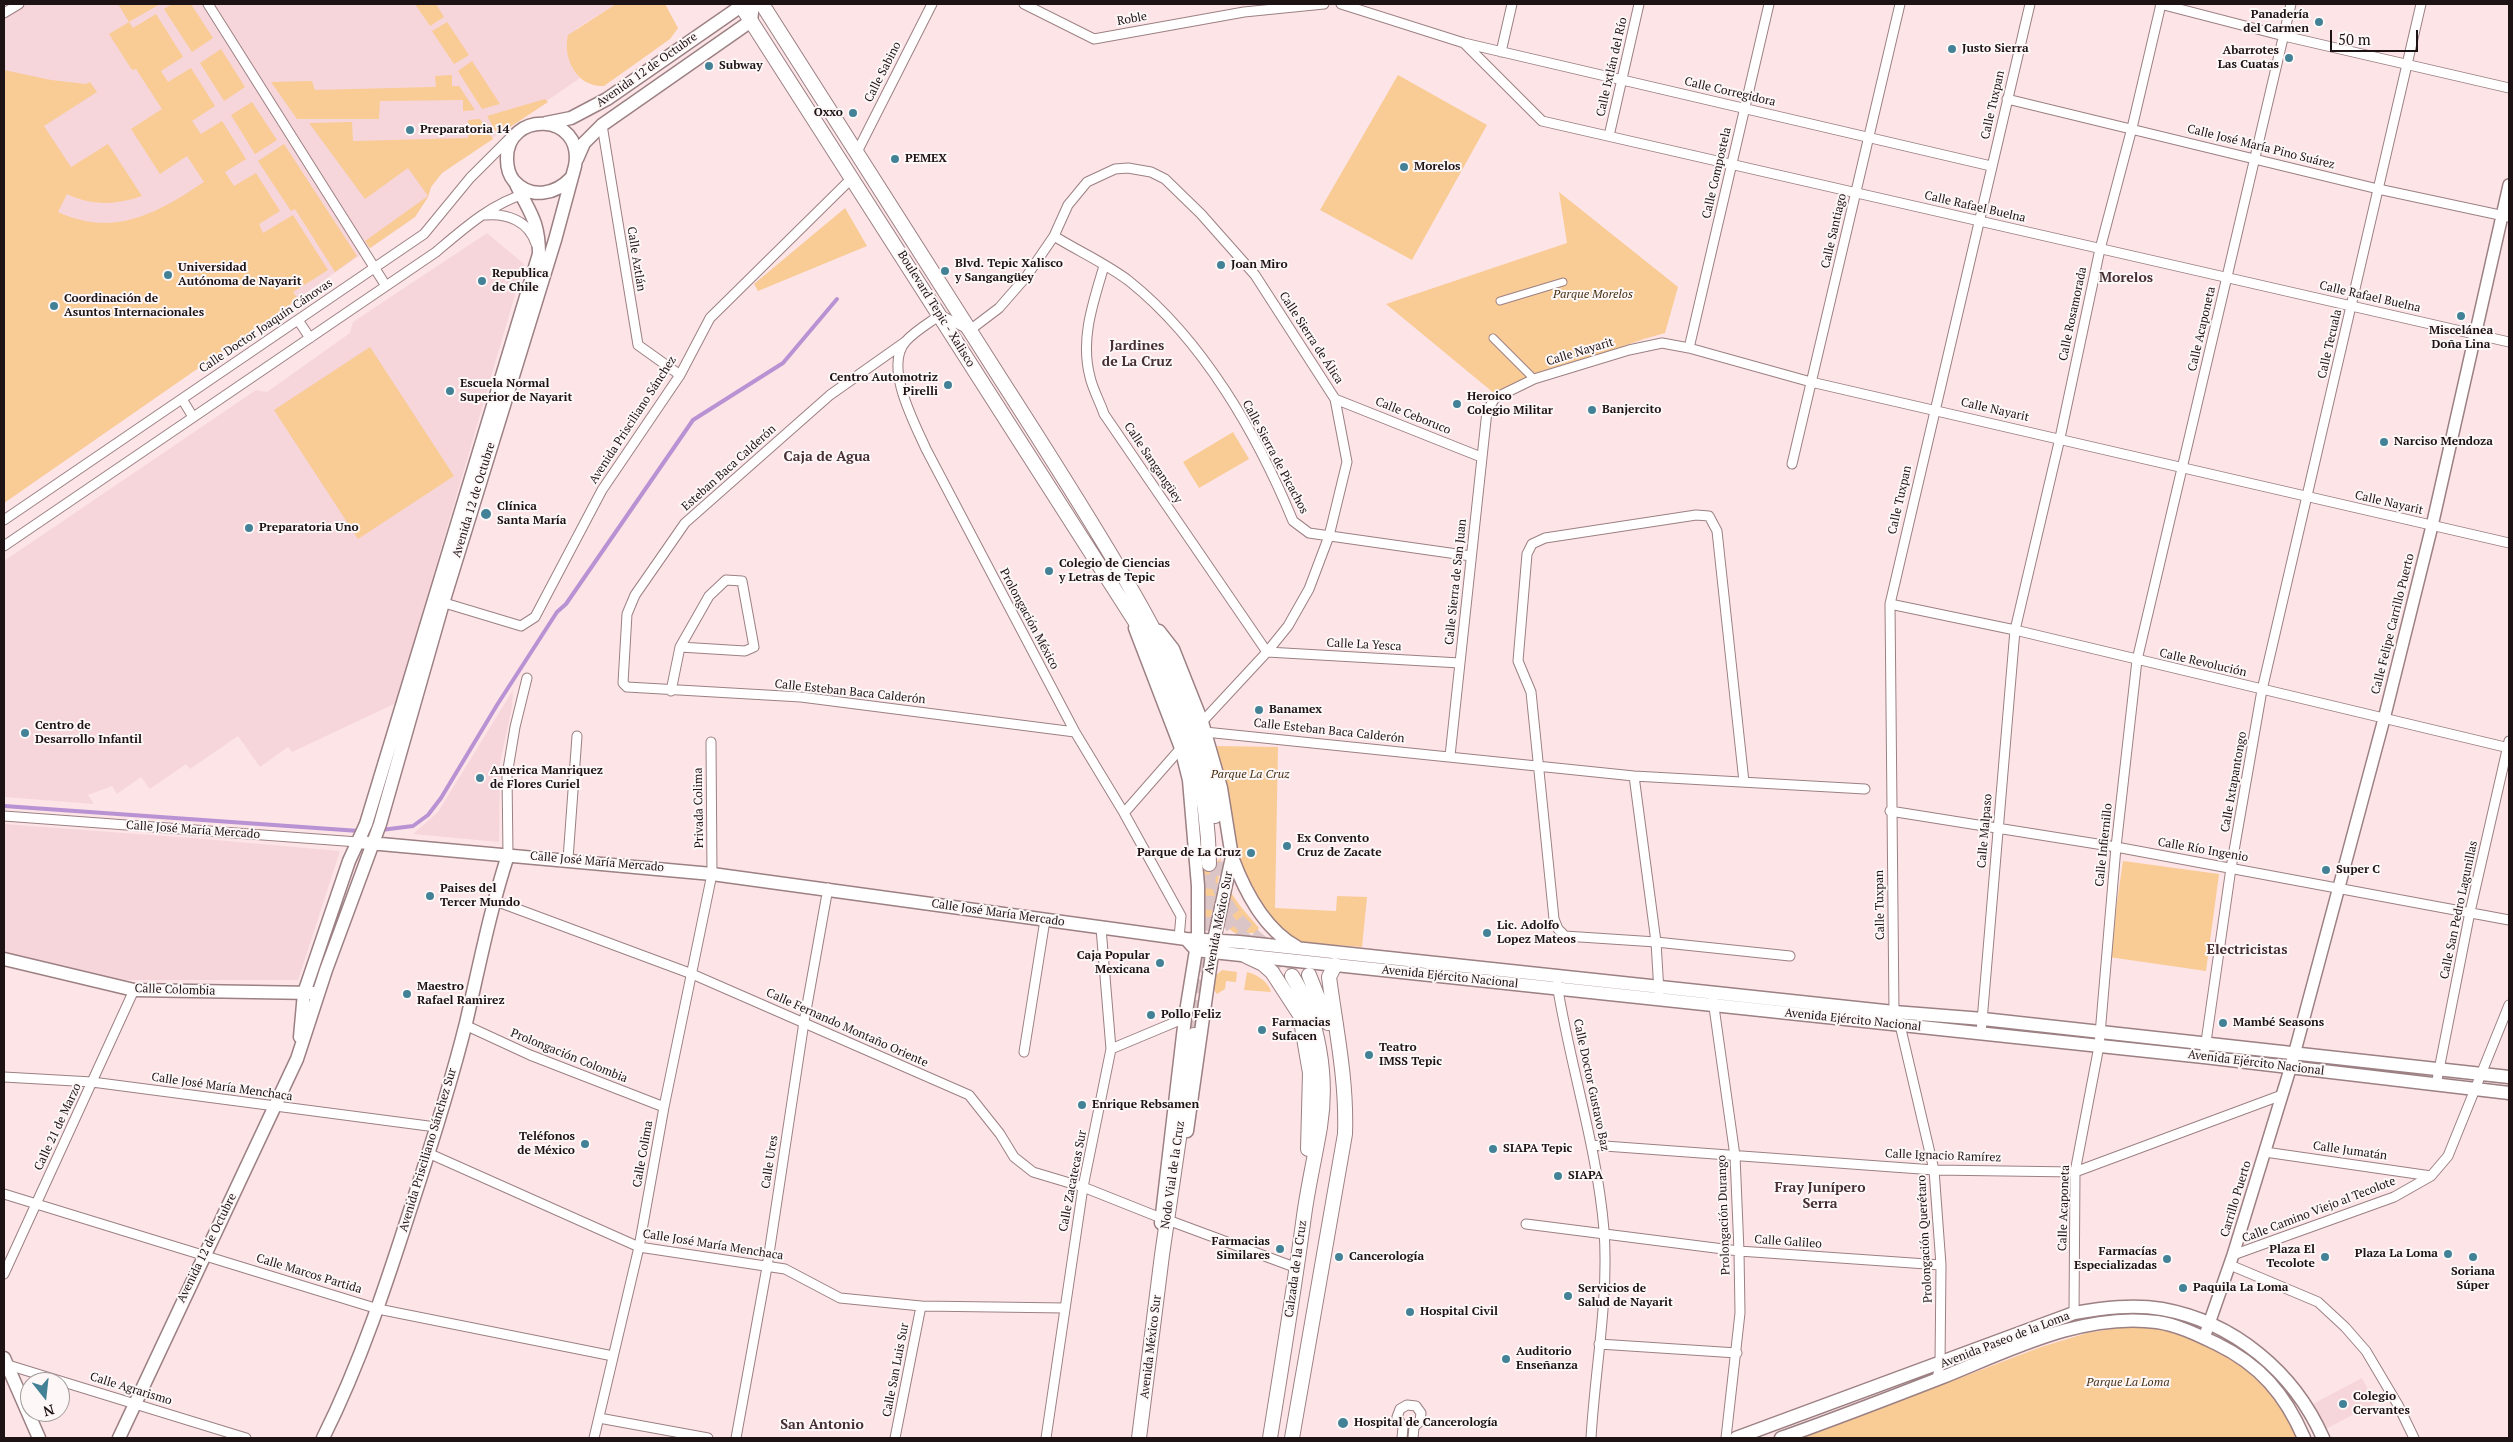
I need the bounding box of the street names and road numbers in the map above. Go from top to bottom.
street label: Roble [1116,9,1148,29]
street label: Calle Ixtlán del Río [1594,16,1630,118]
street label: Avenida 12 de Octubre [594,30,700,110]
street label: Calle Sabino [862,39,904,105]
street label: Calle Tuxpan [1978,69,2008,141]
street label: Calle Corregidora [1683,75,1777,109]
street label: Calle José María Pino Suárez [2186,122,2336,172]
street label: Calle Compostela [1700,126,1734,220]
street label: Calle Rafael Buelna [1923,188,2027,226]
street label: Calle Santiago [1818,192,1850,270]
street label: Calle Aztlán [624,226,648,292]
street label: Boulevard Tepic - Xalisco [894,248,978,370]
street label: Calle Rosamorada [2056,266,2090,362]
street label: Calle Doctor Joaquín Cánovas [197,276,335,376]
street label: Calle Rafael Buelna [2318,278,2422,316]
street label: Calle Acaponeta [2185,285,2219,373]
street label: Calle Sierra de Álica [1276,289,1346,387]
street label: Calle Tecuala [2315,308,2345,380]
street label: Calle Nayarit [1545,335,1615,369]
street label: Avenida Prisciliano Sánchez [586,353,680,487]
street label: Calle Ceboruco [1373,394,1453,438]
street label: Calle Nayarit [1959,395,2031,425]
street label: Calle Sierra de Picachos [1239,398,1311,516]
street label: Calle Sangangüey [1121,420,1185,506]
street label: Esteban Baca Calderón [679,422,779,514]
street label: Avenida 12 de Octubre [450,441,498,559]
street label: Calle Tuxpan [1885,464,1915,536]
street label: Calle Nayarit [2353,488,2425,518]
street label: Calle Sierra de San Juan [1442,518,1470,646]
street label: Calle Felipe Carrillo Puerto [2369,552,2417,696]
street label: Prolongación México [996,566,1062,672]
street label: Calle La Yesca [1326,636,1402,654]
street label: Calle Revolución [2158,646,2248,680]
street label: Calle Esteban Baca Calderón [774,677,926,707]
street label: Calle Esteban Baca Calderón [1253,716,1405,746]
street label: Calle Ixtapantongo [2218,730,2250,834]
street label: Privada Colima [691,767,707,849]
street label: Calle Malpaso [1975,793,1995,869]
street label: Calle Infiernillo [2092,803,2116,887]
street label: Calle José María Mercado [125,818,261,842]
street label: Calle Río Ingenio [2157,835,2249,865]
street label: Calle San Pedro Lagunillas [2437,839,2481,981]
street label: Calle José María Mercado [529,849,665,875]
street label: Avenida México Sur [1202,870,1236,976]
street label: Calle Tuxpan [1872,870,1888,940]
street label: Calle José María Mercado [930,897,1066,929]
street label: Avenida Ejército Nacional [1381,963,1519,991]
street label: Calle Colombia [134,981,216,999]
street label: Calle Fernando Montaño Oriente [764,986,930,1070]
street label: Avenida Ejército Nacional [1784,1006,1922,1034]
street label: Calle Doctor Gustavo Baz [1570,1018,1612,1152]
street label: Prolongación Colombia [508,1026,630,1086]
street label: Avenida Ejército Nacional [2187,1047,2325,1079]
street label: Avenida Prisciliano Sánchez Sur [396,1067,460,1233]
street label: Calle José María Menchaca [150,1070,294,1104]
street label: Calle 21 de Marzo [31,1081,85,1173]
street label: Calle Colima [630,1119,656,1189]
street label: Nodo Vial de la Cruz [1158,1120,1188,1230]
street label: Calle Zacatecas Sur [1056,1129,1090,1233]
street label: Calle Ures [759,1134,781,1190]
street label: Calle Jumatán [2312,1139,2388,1163]
street label: Calle Ignacio Ramírez [1885,1147,2001,1165]
street label: Prolongación Durango [1715,1155,1733,1275]
street label: Carrillo Puerto [2218,1159,2254,1239]
street label: Calle Acaponeta [2055,1165,2073,1251]
street label: Calle Camino Viejo al Tecolote [2240,1174,2398,1246]
street label: Prolongación Querétaro [1914,1175,1936,1303]
street label: Avenida 12 de Octubre [174,1191,240,1305]
street label: Calzada de la Cruz [1282,1219,1310,1319]
street label: Calle José María Menchaca [642,1227,784,1263]
street label: Calle Galileo [1754,1232,1822,1252]
street label: Calle Marcos Partida [254,1251,364,1297]
street label: Avenida México Sur [1137,1294,1165,1400]
street label: Avenida Paseo de la Loma [1938,1309,2072,1371]
street label: Calle San Luis Sur [880,1322,912,1418]
street label: Calle Agrarismo [88,1370,174,1408]

